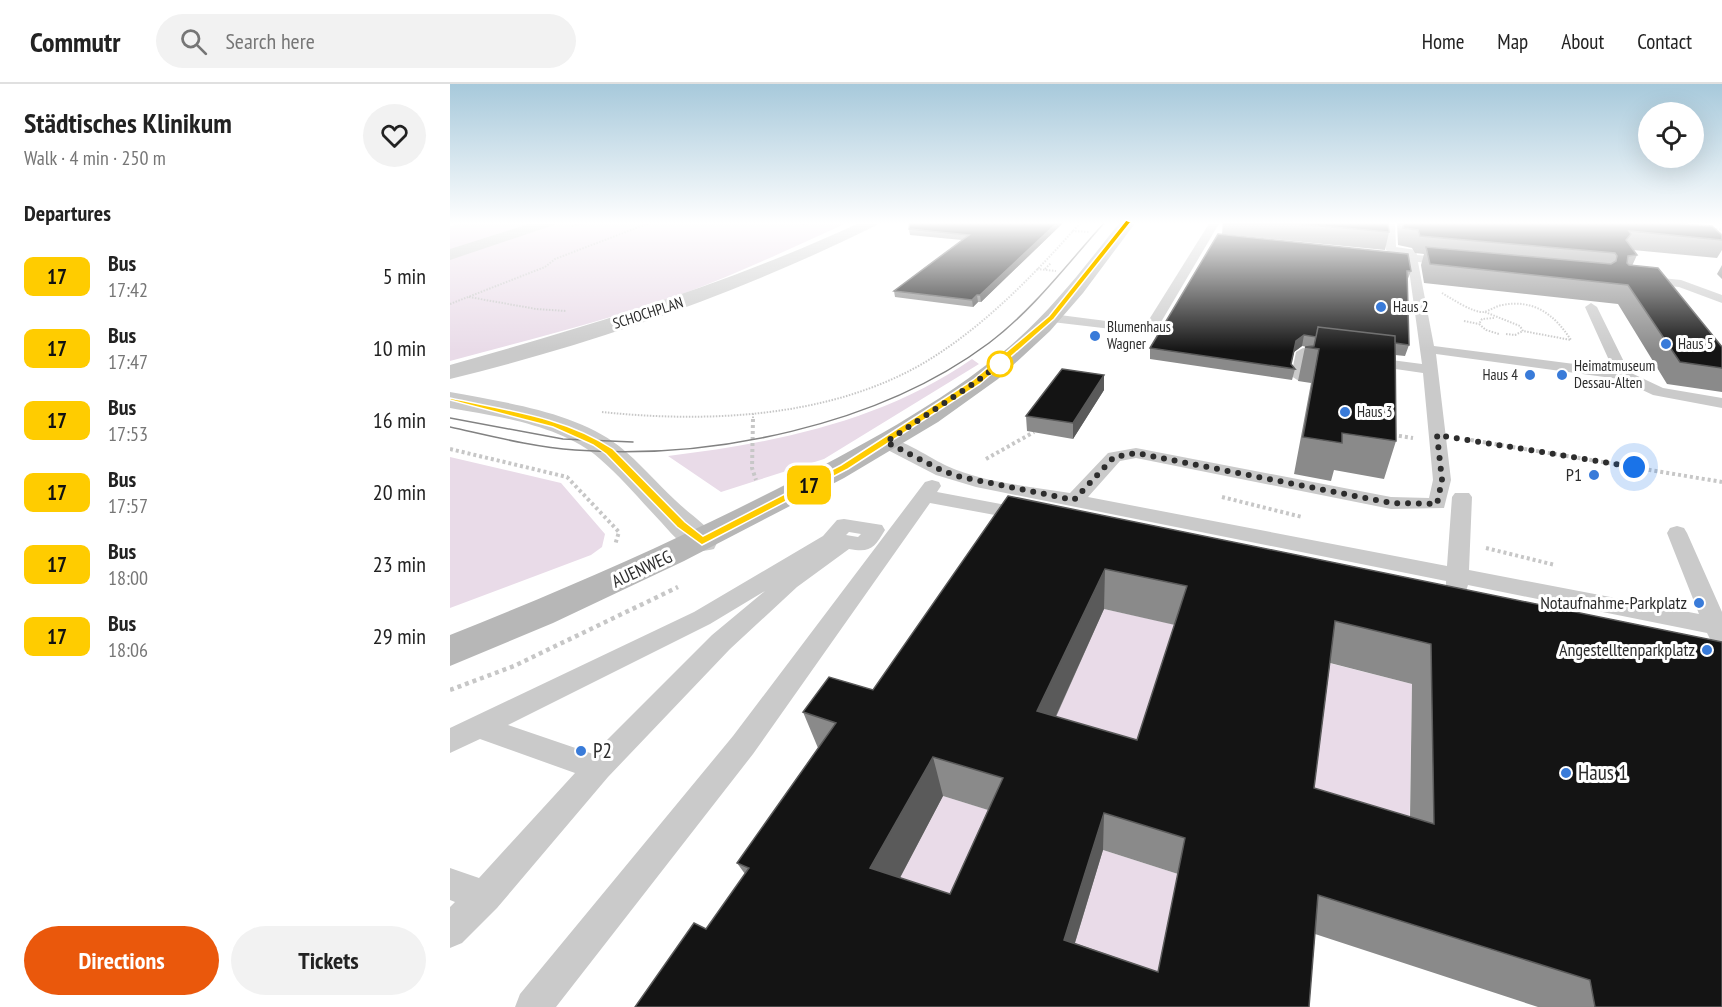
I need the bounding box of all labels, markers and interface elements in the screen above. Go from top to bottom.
search box [156,14,576,68]
text: Commutr [30,23,120,60]
icon: search [177,25,210,58]
text: Search here [225,27,315,55]
text: Home [1422,28,1464,55]
text: Map [1497,28,1528,55]
text: About [1561,28,1604,55]
text: Contact [1637,28,1692,55]
map controls [1638,102,1704,168]
button: locate [1638,102,1704,168]
text: Städtisches Klinikum [24,104,232,141]
button: heart [363,104,426,167]
text: Walk · 4 min · 250 m [24,145,166,171]
text: Departures [24,199,111,227]
text: Bus [108,249,136,277]
text: 5 min [383,262,426,290]
text: 17 [47,263,67,290]
text: 17:42 [108,277,148,303]
street label: SCHOCHPLAN [610,292,685,333]
place label: Haus 2 [1393,297,1429,316]
marker: Haus 2 [1374,300,1388,314]
place label: Blumenhaus Wagner [1107,317,1171,353]
text: Bus [108,321,136,349]
marker: Blumenhaus Wagner [1088,329,1102,343]
text: 10 min [373,334,426,362]
place label: Haus 5 [1678,334,1714,353]
text: 17 [47,335,67,362]
marker: Haus 5 [1659,337,1673,351]
text: 17:47 [108,349,148,375]
unlabelled marker [987,351,1013,377]
place label: Heimatmuseum Dessau-Alten [1574,356,1655,392]
place label: Haus 4 [1482,365,1518,384]
marker: Haus 4 [1523,368,1537,382]
marker: Heimatmuseum Dessau-Alten [1555,368,1569,382]
text: Bus [108,393,136,421]
place label: Haus 3 [1357,402,1393,421]
marker: Haus 3 [1338,405,1352,419]
text: 16 min [373,406,426,434]
text: 17 [47,407,67,434]
text: 17:53 [108,421,148,447]
your location [1619,452,1649,482]
place label: P1 [1566,463,1582,486]
text: Bus [108,465,136,493]
line badge: 17 [782,466,836,504]
marker: P1 [1587,468,1601,482]
text: 17 [799,472,819,499]
text: 20 min [373,478,426,506]
text: 17 [47,479,67,506]
text: 17:57 [108,493,148,519]
text: Bus [108,537,136,565]
street label: AUENWEG [608,545,676,592]
text: 23 min [373,550,426,578]
text: 17 [47,551,67,578]
text: 18:00 [108,565,148,591]
place label: Notaufnahme-Parkplatz [1540,591,1687,614]
marker: Notaufnahme-Parkplatz [1692,596,1706,610]
text: Bus [108,609,136,637]
text: 29 min [373,622,426,650]
text: 17 [47,623,67,650]
text: 18:06 [108,637,148,663]
place label: Angestelltenparkplatz [1559,638,1695,661]
marker: Angestelltenparkplatz [1700,643,1714,657]
place label: P2 [593,737,612,764]
marker: P2 [574,744,588,758]
place label: Haus 1 [1578,759,1628,786]
marker: Haus 1 [1559,766,1573,780]
button: Directions [24,926,219,995]
button: Tickets [231,926,426,995]

